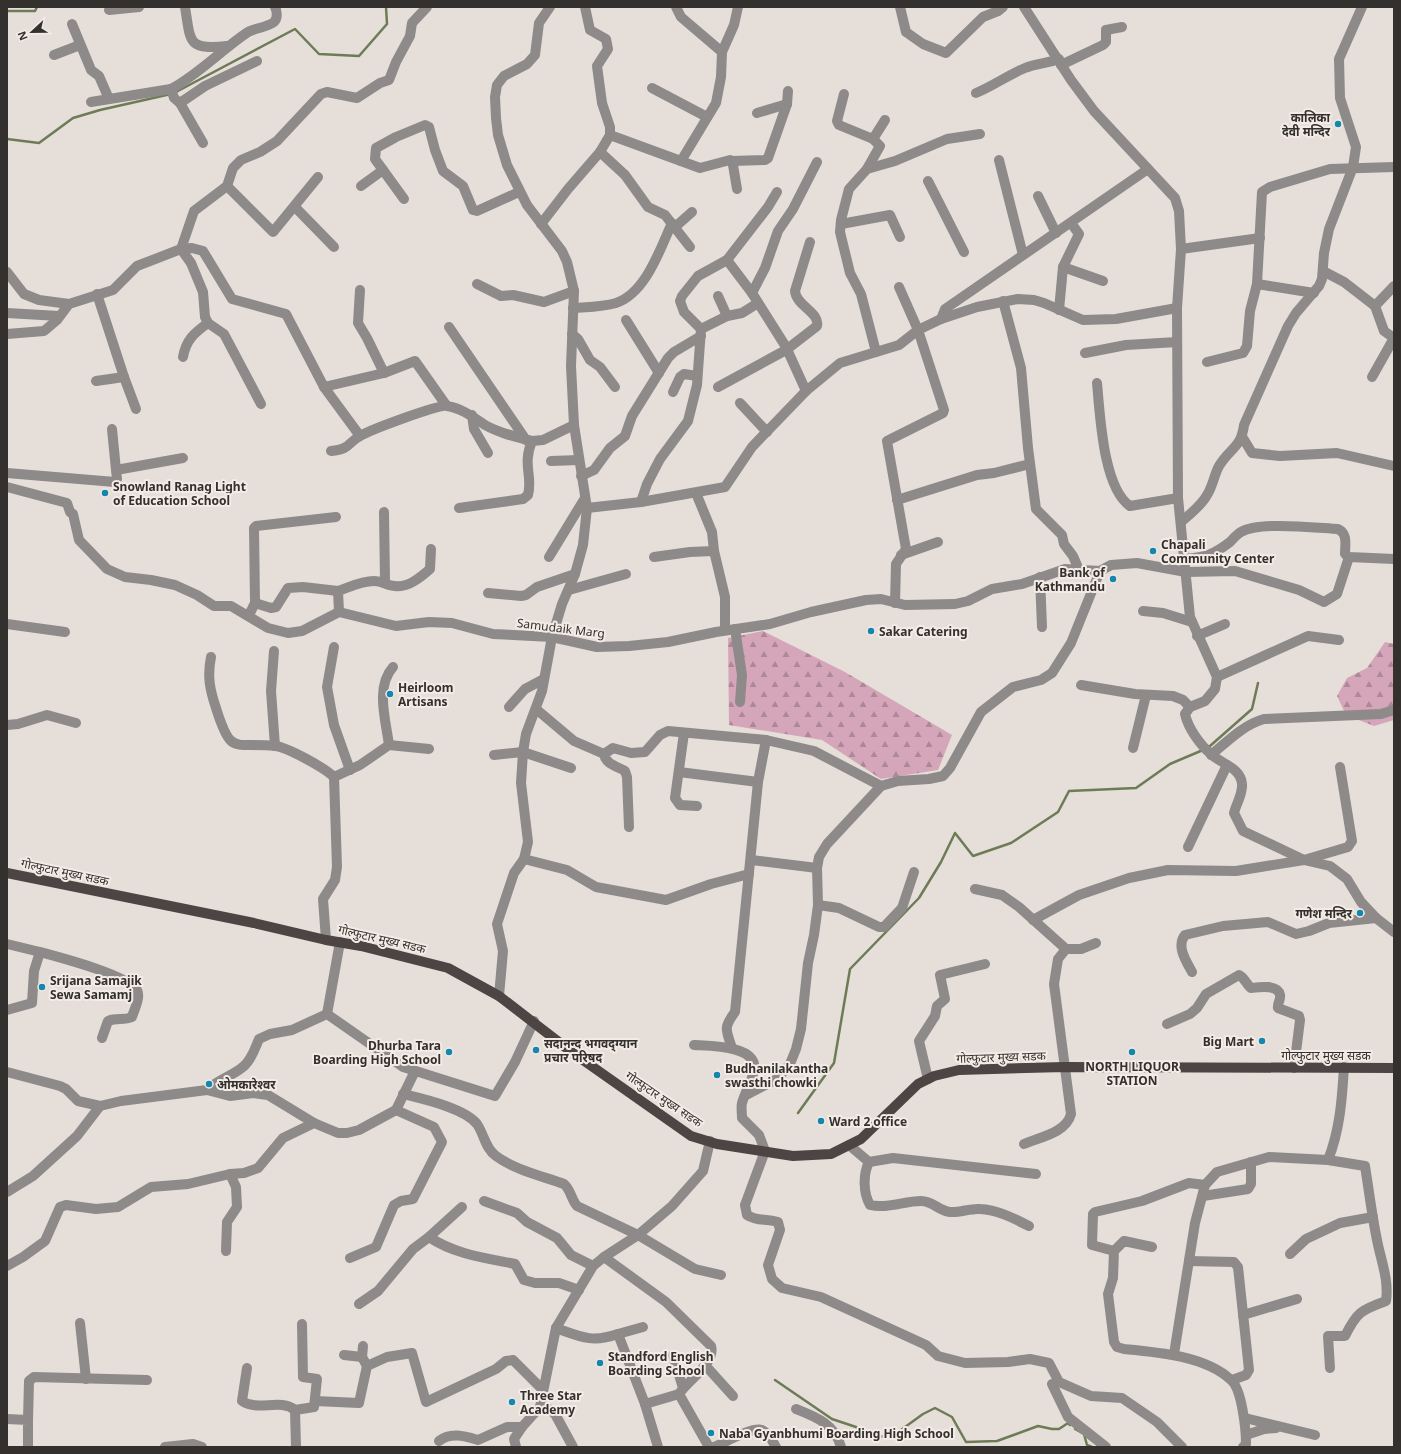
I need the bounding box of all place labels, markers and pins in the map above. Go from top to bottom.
place label: कालिका देवी मन्दिर [1282,109,1331,140]
marker: कालिका देवी मन्दिर [1333,119,1343,129]
place label: Snowland Ranag Light of Education School [113,478,246,509]
marker: Snowland Ranag Light of Education School [100,488,110,498]
place label: Chapali Community Center [1161,536,1275,567]
marker: Chapali Community Center [1148,546,1158,556]
place label: Bank of Kathmandu [1035,564,1106,595]
marker: Bank of Kathmandu [1108,574,1118,584]
place label: Sakar Catering [879,623,968,640]
marker: Sakar Catering [866,626,876,636]
place label: Heirloom Artisans [398,679,454,710]
marker: Heirloom Artisans [385,689,395,699]
place label: गणेश मन्दिर [1295,905,1353,922]
marker: गणेश मन्दिर [1355,908,1365,918]
place label: Srijana Samajik Sewa Samamj [50,972,142,1003]
marker: Srijana Samajik Sewa Samamj [37,982,47,992]
place label: Big Mart [1203,1033,1254,1050]
place label: सदानन्द भगवद्ग्यान प्रचार परिषद [544,1035,638,1066]
marker: Big Mart [1257,1036,1267,1046]
place label: Dhurba Tara Boarding High School [313,1037,441,1068]
marker: सदानन्द भगवद्ग्यान प्रचार परिषद [531,1045,541,1055]
marker: Dhurba Tara Boarding High School [444,1047,454,1057]
marker: NORTH LIQUOR STATION [1127,1047,1137,1057]
place label: NORTH LIQUOR STATION [1085,1058,1179,1089]
place label: Budhanilakantha swasthi chowki [725,1060,828,1091]
marker: Budhanilakantha swasthi chowki [712,1070,722,1080]
place label: ओमकारेश्वर [217,1076,276,1093]
marker: ओमकारेश्वर [204,1079,214,1089]
place label: Ward 2 office [829,1113,907,1130]
marker: Ward 2 office [816,1116,826,1126]
place label: Standford English Boarding School [608,1348,713,1379]
marker: Standford English Boarding School [595,1358,605,1368]
place label: Three Star Academy [520,1387,582,1418]
marker: Three Star Academy [507,1397,517,1407]
place label: Naba Gyanbhumi Boarding High School [719,1425,954,1442]
marker: Naba Gyanbhumi Boarding High School [706,1428,716,1438]

